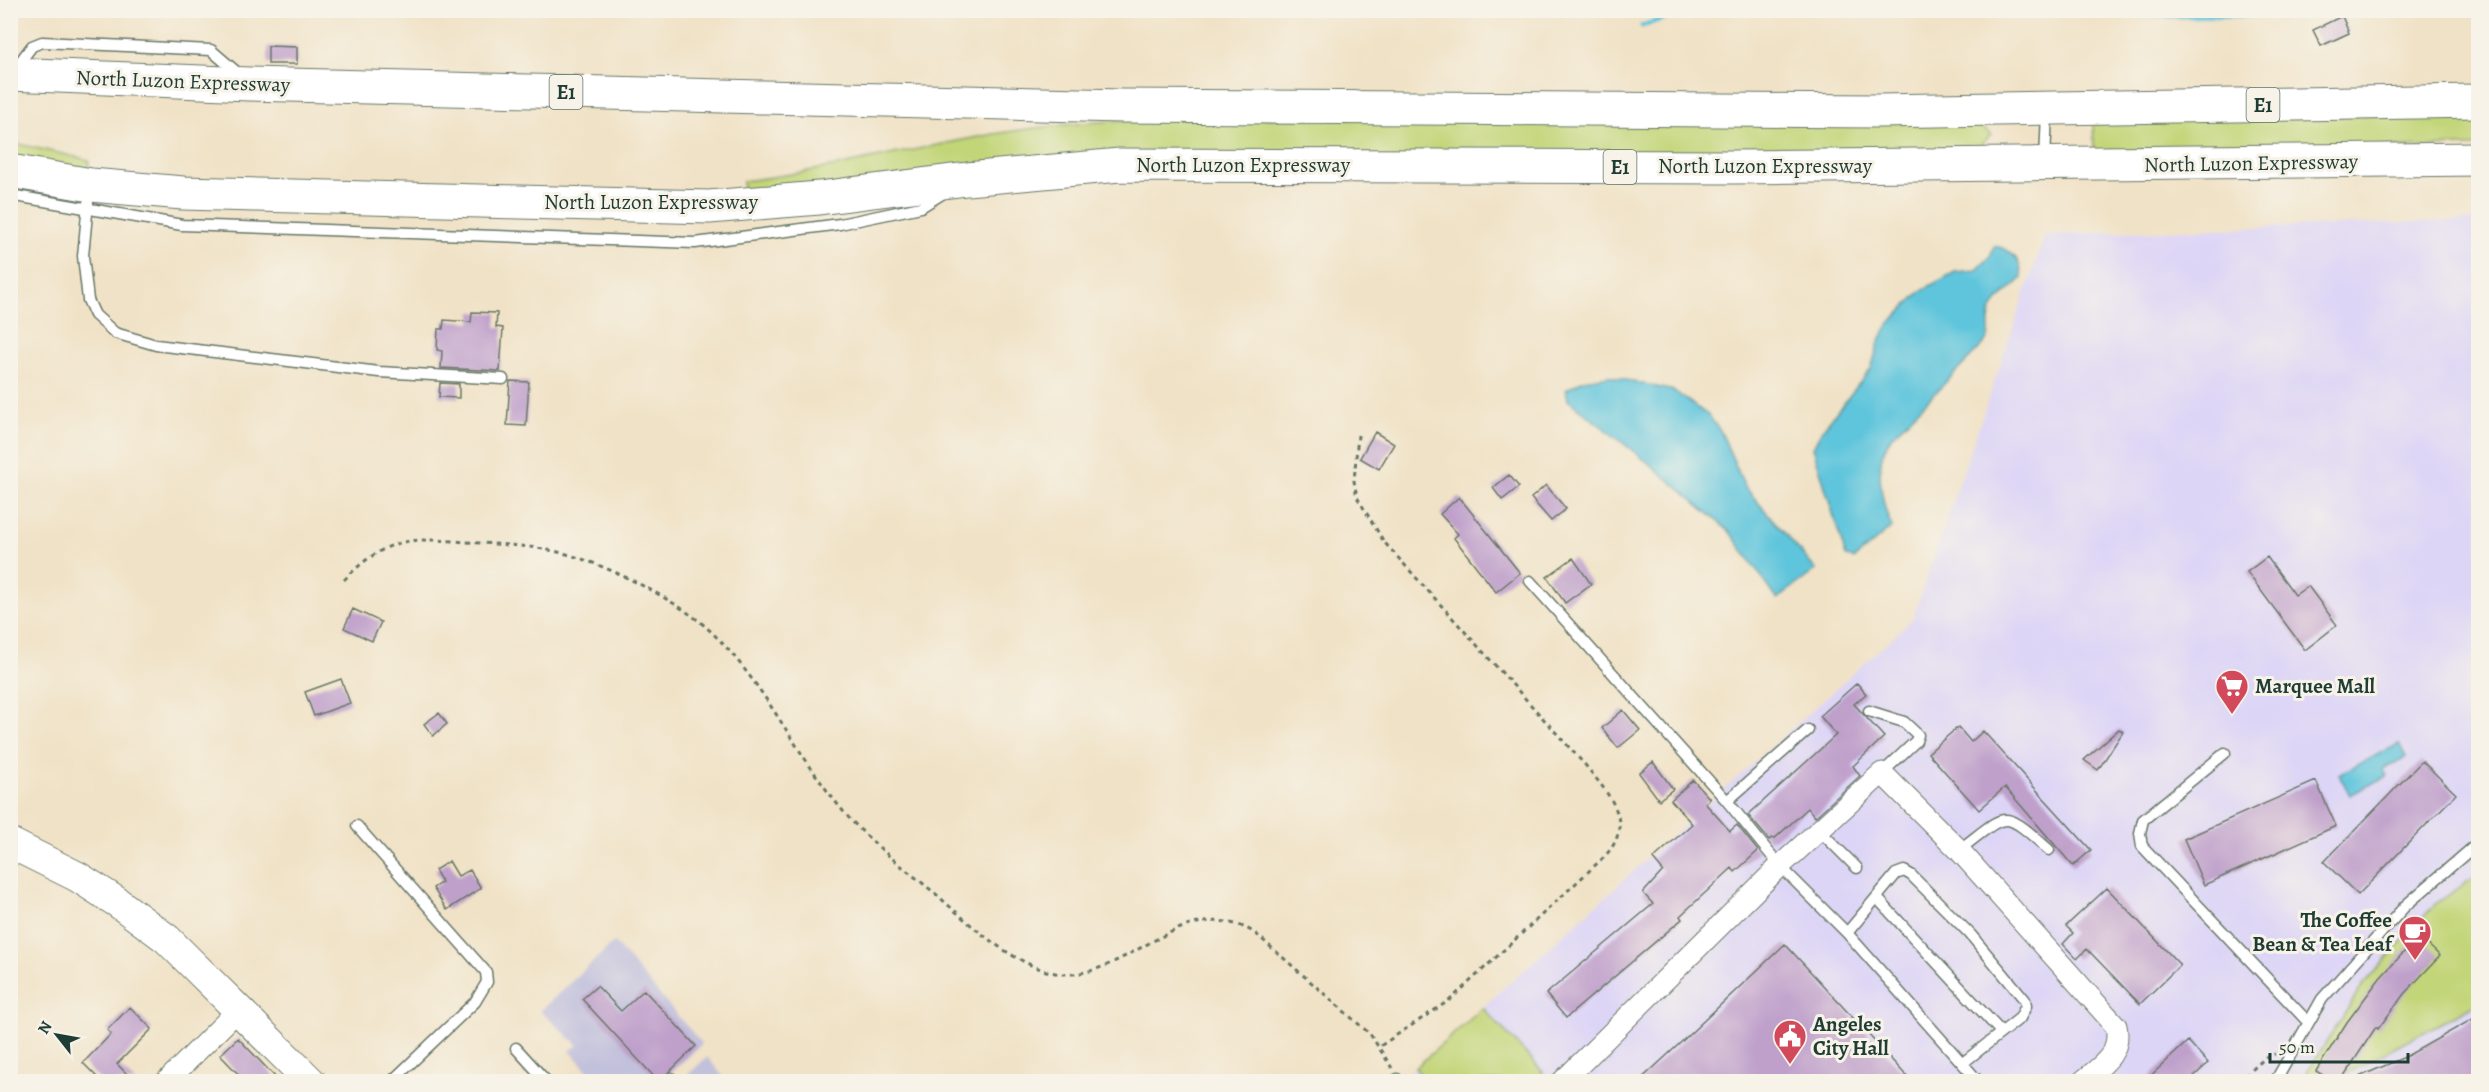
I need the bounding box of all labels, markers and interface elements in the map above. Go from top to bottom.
street label: North Luzon Expressway [76,63,291,99]
road number: E1 [550,75,582,109]
road number: E1 [2246,88,2280,122]
street label: North Luzon Expressway [2144,147,2359,179]
road number: E1 [1604,150,1636,184]
street label: North Luzon Expressway [1136,151,1351,179]
street label: North Luzon Expressway [1658,152,1873,180]
street label: North Luzon Expressway [544,188,759,216]
supermarket icon: Marquee Mall [2214,668,2250,715]
place label: Marquee Mall [2255,672,2376,700]
place label: The Coffee Bean & Tea Leaf [2252,906,2395,958]
cafe icon: The Coffee Bean & Tea Leaf [2397,914,2433,961]
north arrow [27,1005,87,1065]
place label: Angeles City Hall [1812,1010,1889,1062]
text: N [33,1017,58,1038]
public building icon: Angeles City Hall [1772,1018,1808,1065]
scale bar [2270,1026,2408,1064]
text: 50 m [2279,1035,2315,1059]

